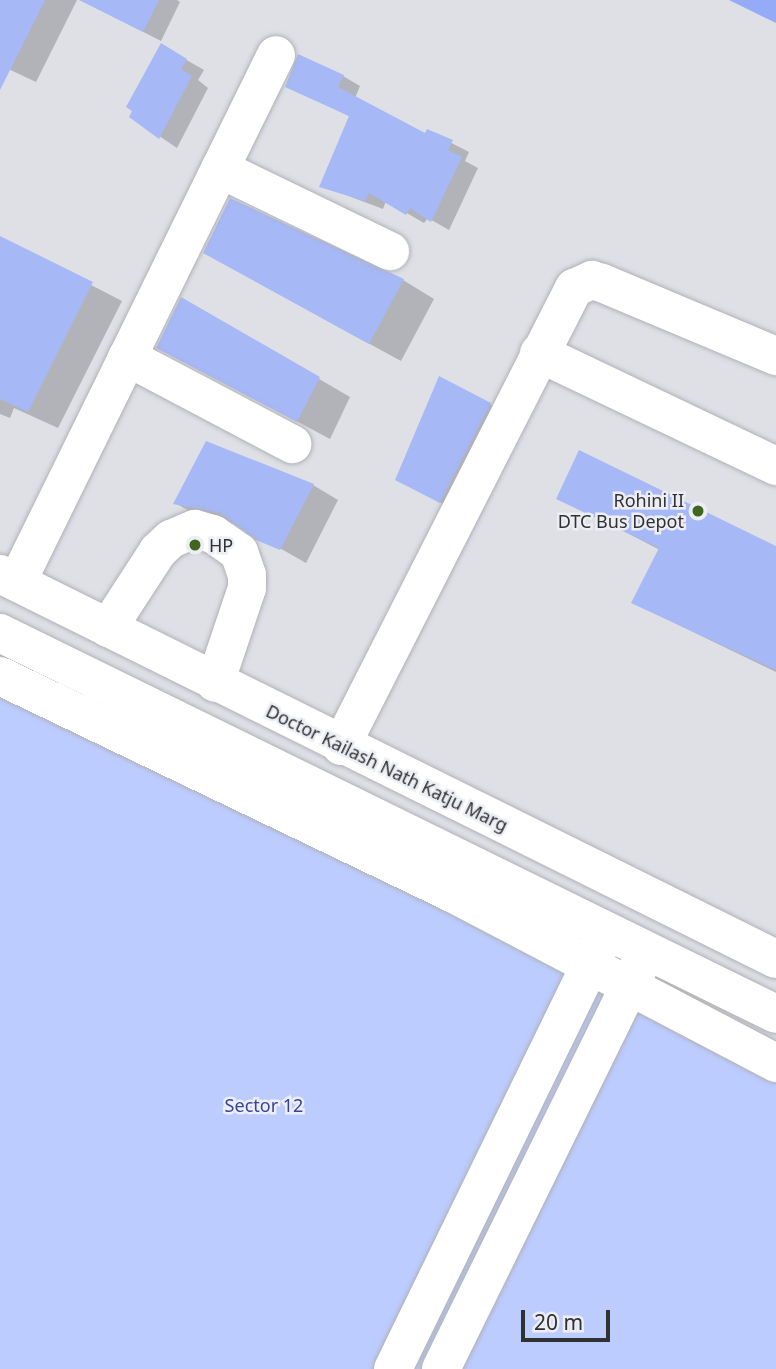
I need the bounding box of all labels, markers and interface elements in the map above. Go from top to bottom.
place label: Rohini II DTC Bus Depot [558,490,684,532]
marker: Rohini II DTC Bus Depot [690,503,706,519]
place label: HP [209,534,233,556]
marker: HP [187,537,203,553]
street label: Doctor Kailash Nath Katju Marg [263,700,511,836]
park label: Sector 12 [225,1094,303,1116]
scale bar [524,1296,613,1340]
text: 20 m [534,1308,583,1336]

